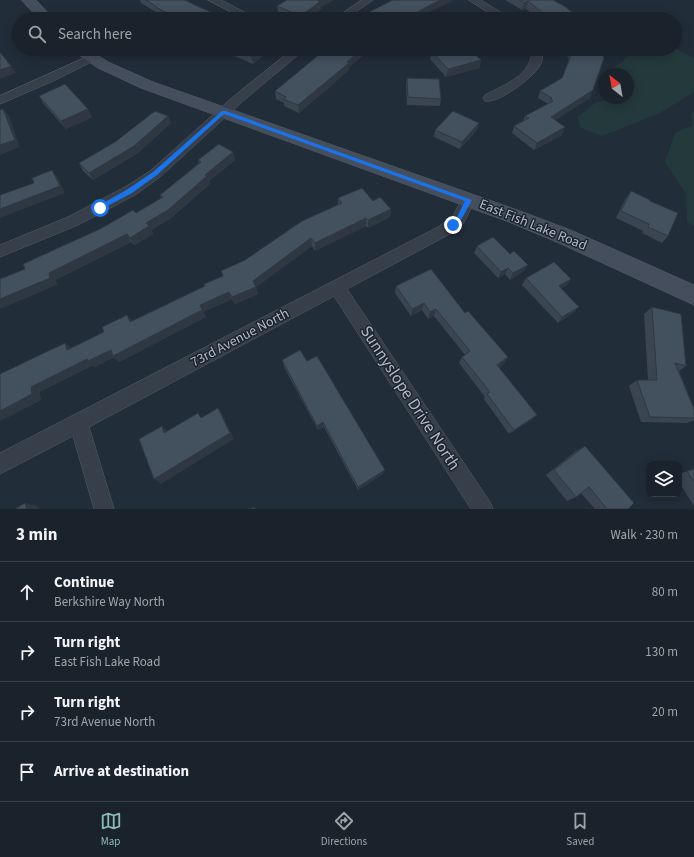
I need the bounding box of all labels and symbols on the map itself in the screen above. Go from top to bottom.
north arrow [598,68,634,104]
street label: East Fish Lake Road [476,194,590,256]
route start [91,199,109,217]
route end [444,216,462,234]
street label: 73rd Avenue North [187,304,293,372]
street label: Sunnyslope Drive North [354,321,466,475]

